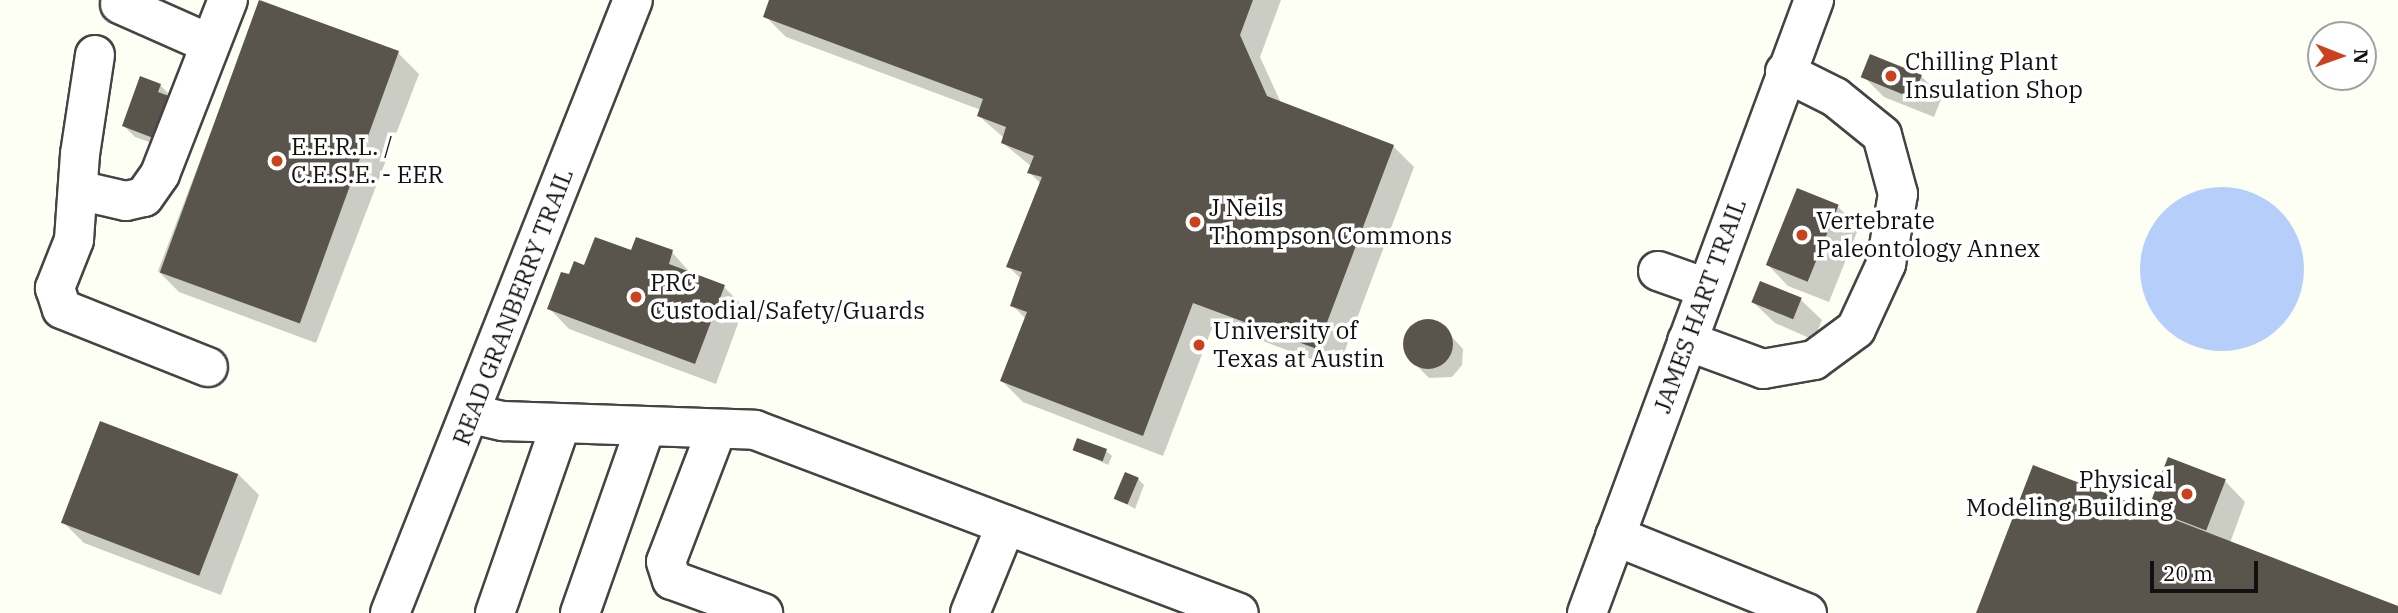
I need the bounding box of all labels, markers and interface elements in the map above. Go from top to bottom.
north arrow [2307,21,2377,91]
place label: Chilling Plant Insulation Shop [1905,48,2083,104]
text: N [2349,49,2373,64]
marker: Chilling Plant Insulation Shop [1883,68,1899,84]
place label: E.E.R.L. / C.E.S.E. - EER [291,133,444,189]
marker: E.E.R.L. / C.E.S.E. - EER [269,153,285,169]
street label: READ GRANBERRY TRAIL [447,165,579,449]
place label: J Neils Thompson Commons [1209,194,1452,250]
street label: JAMES HART TRAIL [1648,195,1752,417]
place label: Vertebrate Paleontology Annex [1816,207,2040,263]
marker: J Neils Thompson Commons [1187,214,1203,230]
marker: Vertebrate Paleontology Annex [1794,227,1810,243]
place label: PRC Custodial/Safety/Guards [650,269,925,325]
marker: PRC Custodial/Safety/Guards [628,289,644,305]
place label: University of Texas at Austin [1213,317,1385,373]
marker: University of Texas at Austin [1191,337,1207,353]
place label: Physical Modeling Building [1966,466,2173,522]
marker: Physical Modeling Building [2179,486,2195,502]
scale bar [2153,546,2262,590]
text: 20 m [2163,559,2213,587]

